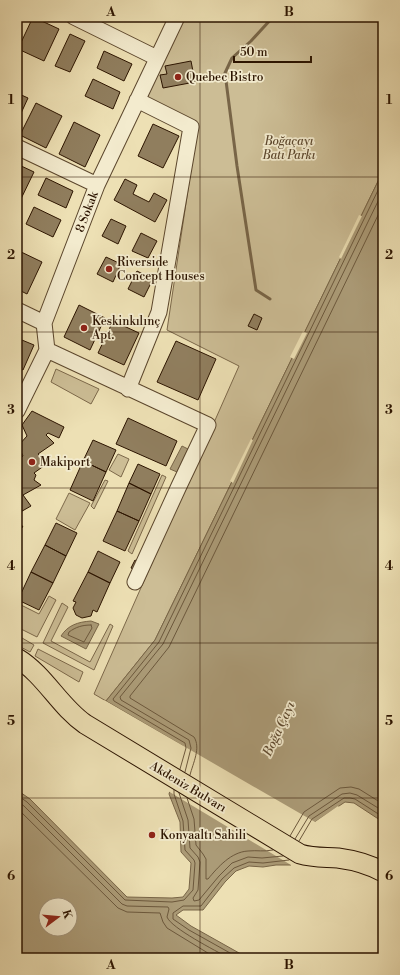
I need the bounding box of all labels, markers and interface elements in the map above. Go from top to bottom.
text: A [105,4,116,20]
text: B [284,4,294,20]
scale bar [234,38,311,64]
text: 50 m [240,45,268,60]
place label: Quebec Bistro [186,70,264,85]
marker: Quebec Bistro [173,72,183,82]
text: 1 [8,92,15,108]
text: 1 [386,92,393,108]
park label: Boğaçayı Batı Parkı [261,134,316,163]
street label: 8 Sokak [72,189,102,235]
text: 2 [7,247,15,263]
text: 2 [385,247,393,263]
place label: Riverside Concept Houses [117,255,205,284]
marker: Riverside Concept Houses [104,264,114,274]
place label: Keskinkılınç Apt. [91,314,160,343]
marker: Keskinkılınç Apt. [79,323,89,333]
text: 3 [7,402,15,418]
text: 3 [385,402,393,418]
place label: Makiport [40,455,91,470]
marker: Makiport [27,457,37,467]
text: 4 [7,558,16,574]
text: 4 [385,558,394,574]
water label: Boğa Çayı [259,698,299,760]
text: 5 [7,713,15,729]
text: 5 [385,713,393,729]
street label: Akdeniz Bulvarı [146,758,229,816]
place label: Konyaaltı Sahili [160,828,246,843]
marker: Konyaaltı Sahili [147,830,157,840]
text: 6 [7,868,15,884]
text: 6 [385,868,393,884]
north arrow [38,897,78,937]
text: K [59,908,75,922]
text: A [105,957,116,973]
text: B [284,957,294,973]

